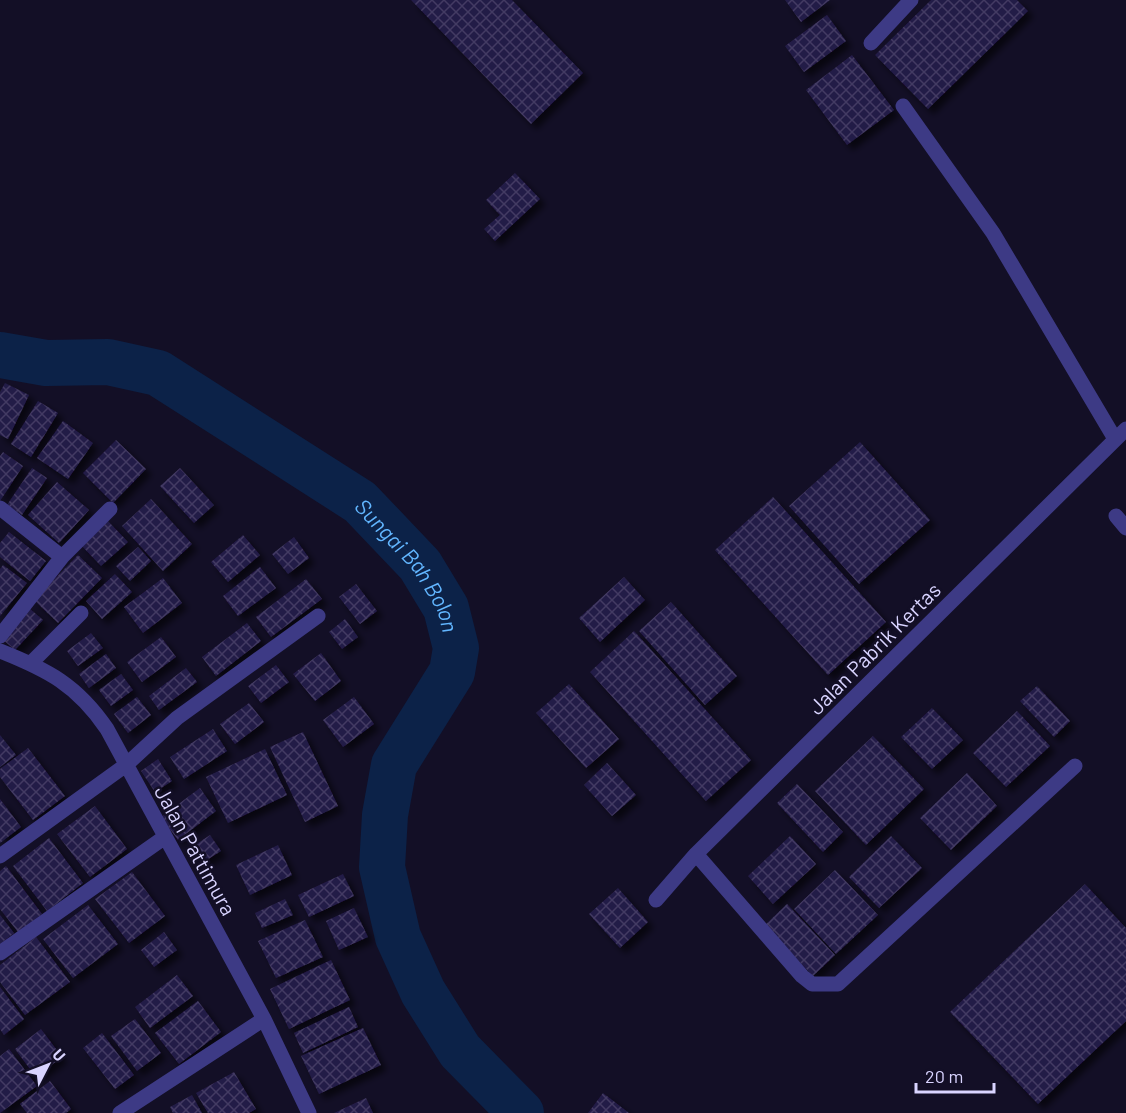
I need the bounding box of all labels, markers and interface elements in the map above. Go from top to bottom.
water label: Sungai Bah Bolon [350,493,464,635]
street label: Jalan Pabrik Kertas [803,577,945,719]
street label: Jalan Pattimura [150,781,242,919]
north arrow [18,1035,78,1095]
text: U [49,1045,70,1065]
scale bar [916,1056,994,1094]
text: 20 m [925,1065,963,1087]

